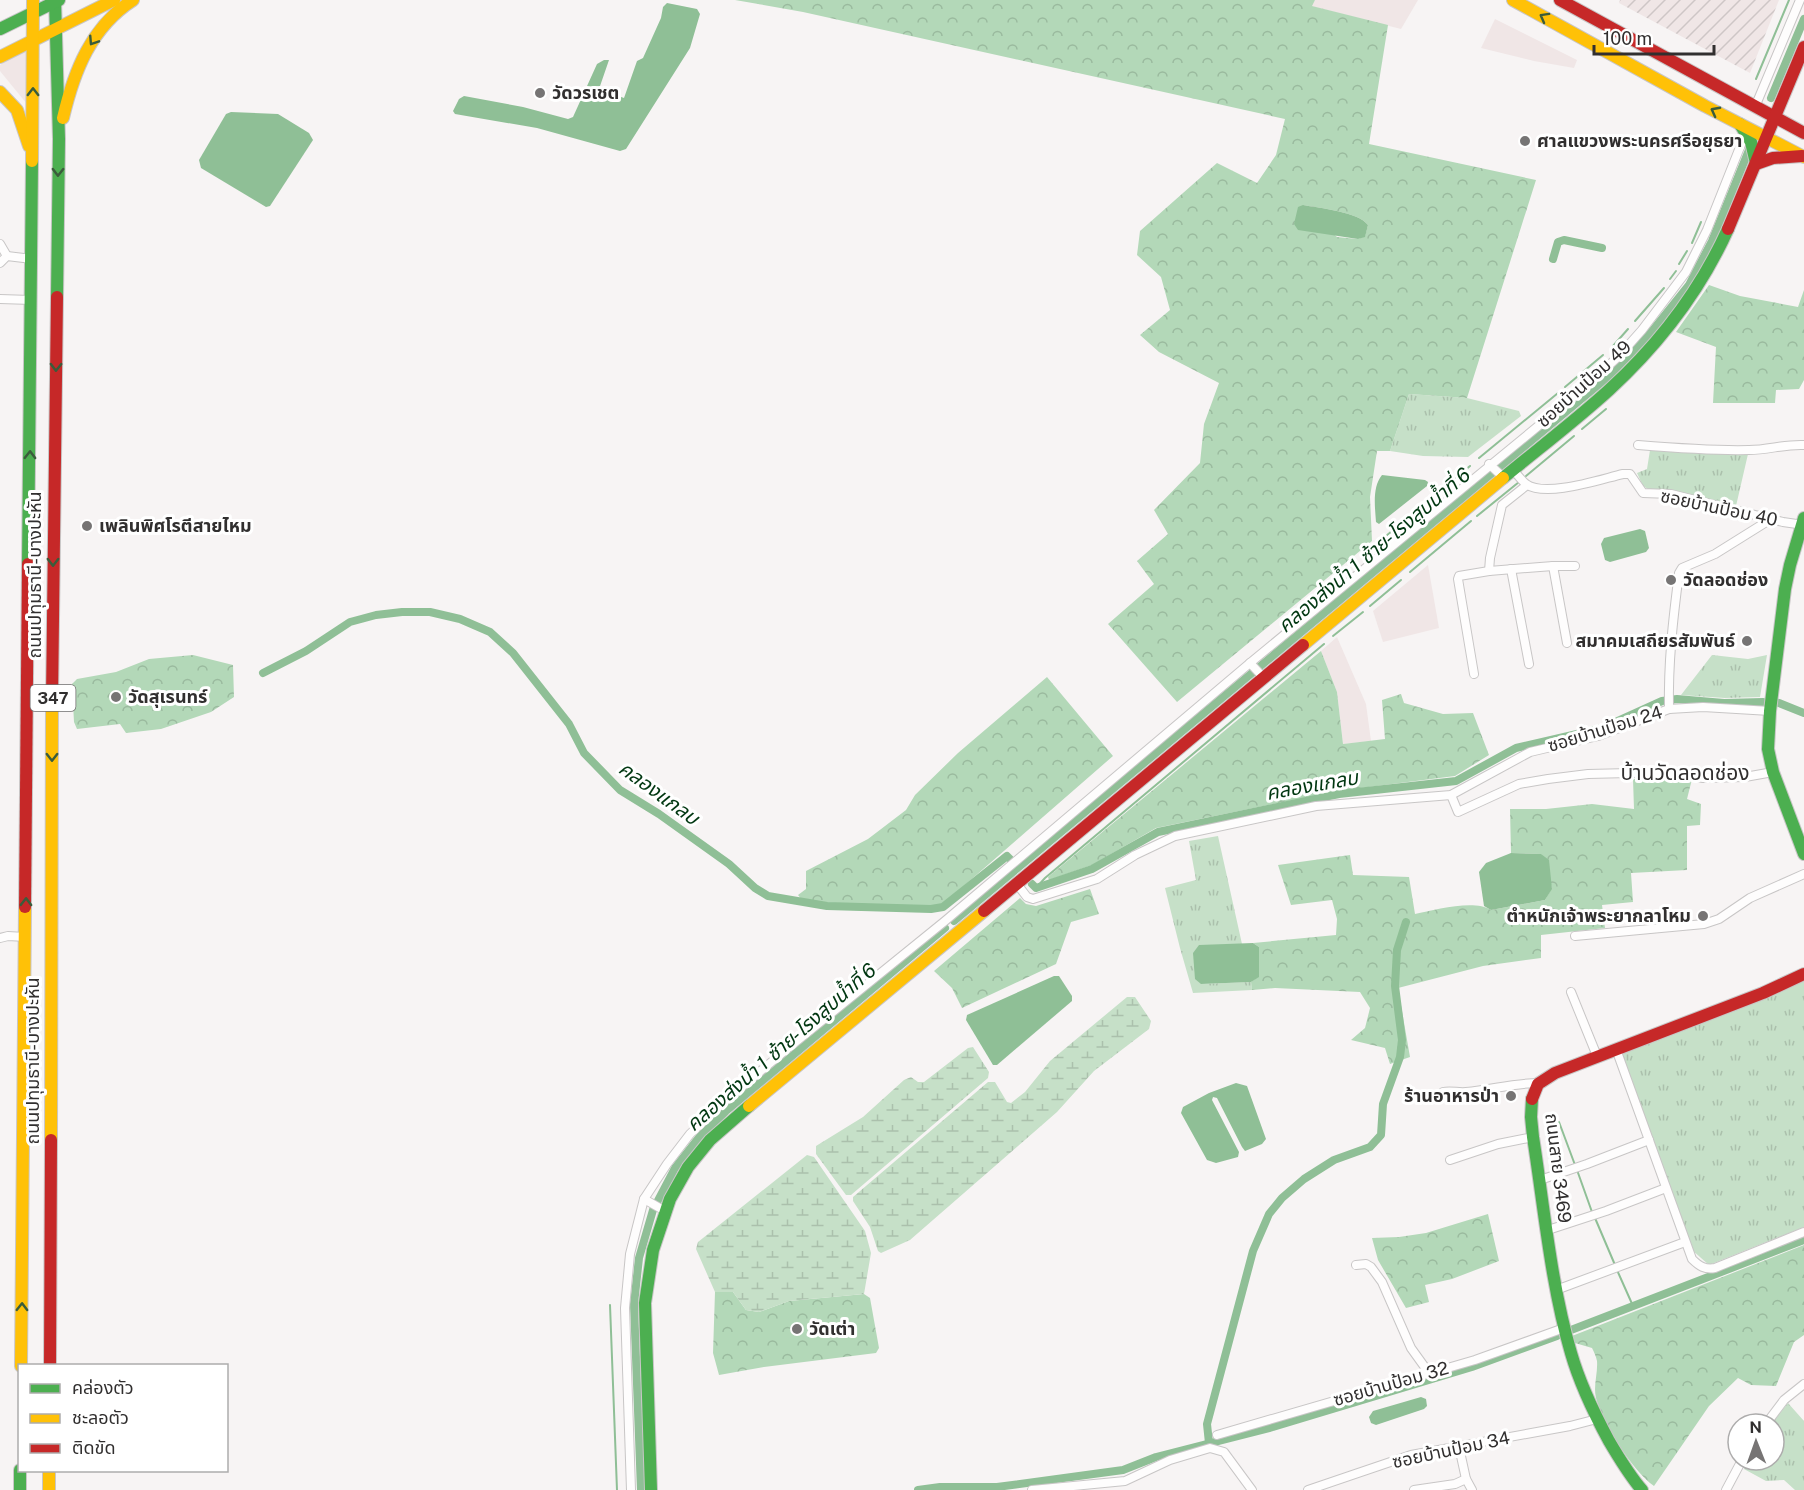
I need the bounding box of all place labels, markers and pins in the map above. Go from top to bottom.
place label: วัดวรเชต [552,82,619,103]
marker: วัดวรเชต [533,86,547,100]
place label: ศาลแขวงพระนครศรีอยุธยา [1537,130,1742,152]
marker: ศาลแขวงพระนครศรีอยุธยา [1518,134,1532,148]
place label: เพลินพิศโรตีสายไหม [99,515,252,536]
marker: เพลินพิศโรตีสายไหม [80,519,94,533]
place label: วัดลอดช่อง [1683,569,1768,590]
marker: วัดลอดช่อง [1664,573,1678,587]
place label: สมาคมเสถียรสัมพันธ์ [1576,630,1735,651]
marker: สมาคมเสถียรสัมพันธ์ [1740,634,1754,648]
place label: วัดสุเรนทร์ [128,686,208,708]
marker: วัดสุเรนทร์ [109,690,123,704]
place label: ตำหนักเจ้าพระยากลาโหม [1507,905,1691,926]
marker: ตำหนักเจ้าพระยากลาโหม [1696,909,1710,923]
place label: ร้านอาหารป่า [1404,1085,1499,1106]
marker: ร้านอาหารป่า [1504,1089,1518,1103]
place label: วัดเต่า [809,1318,855,1339]
marker: วัดเต่า [790,1322,804,1336]

